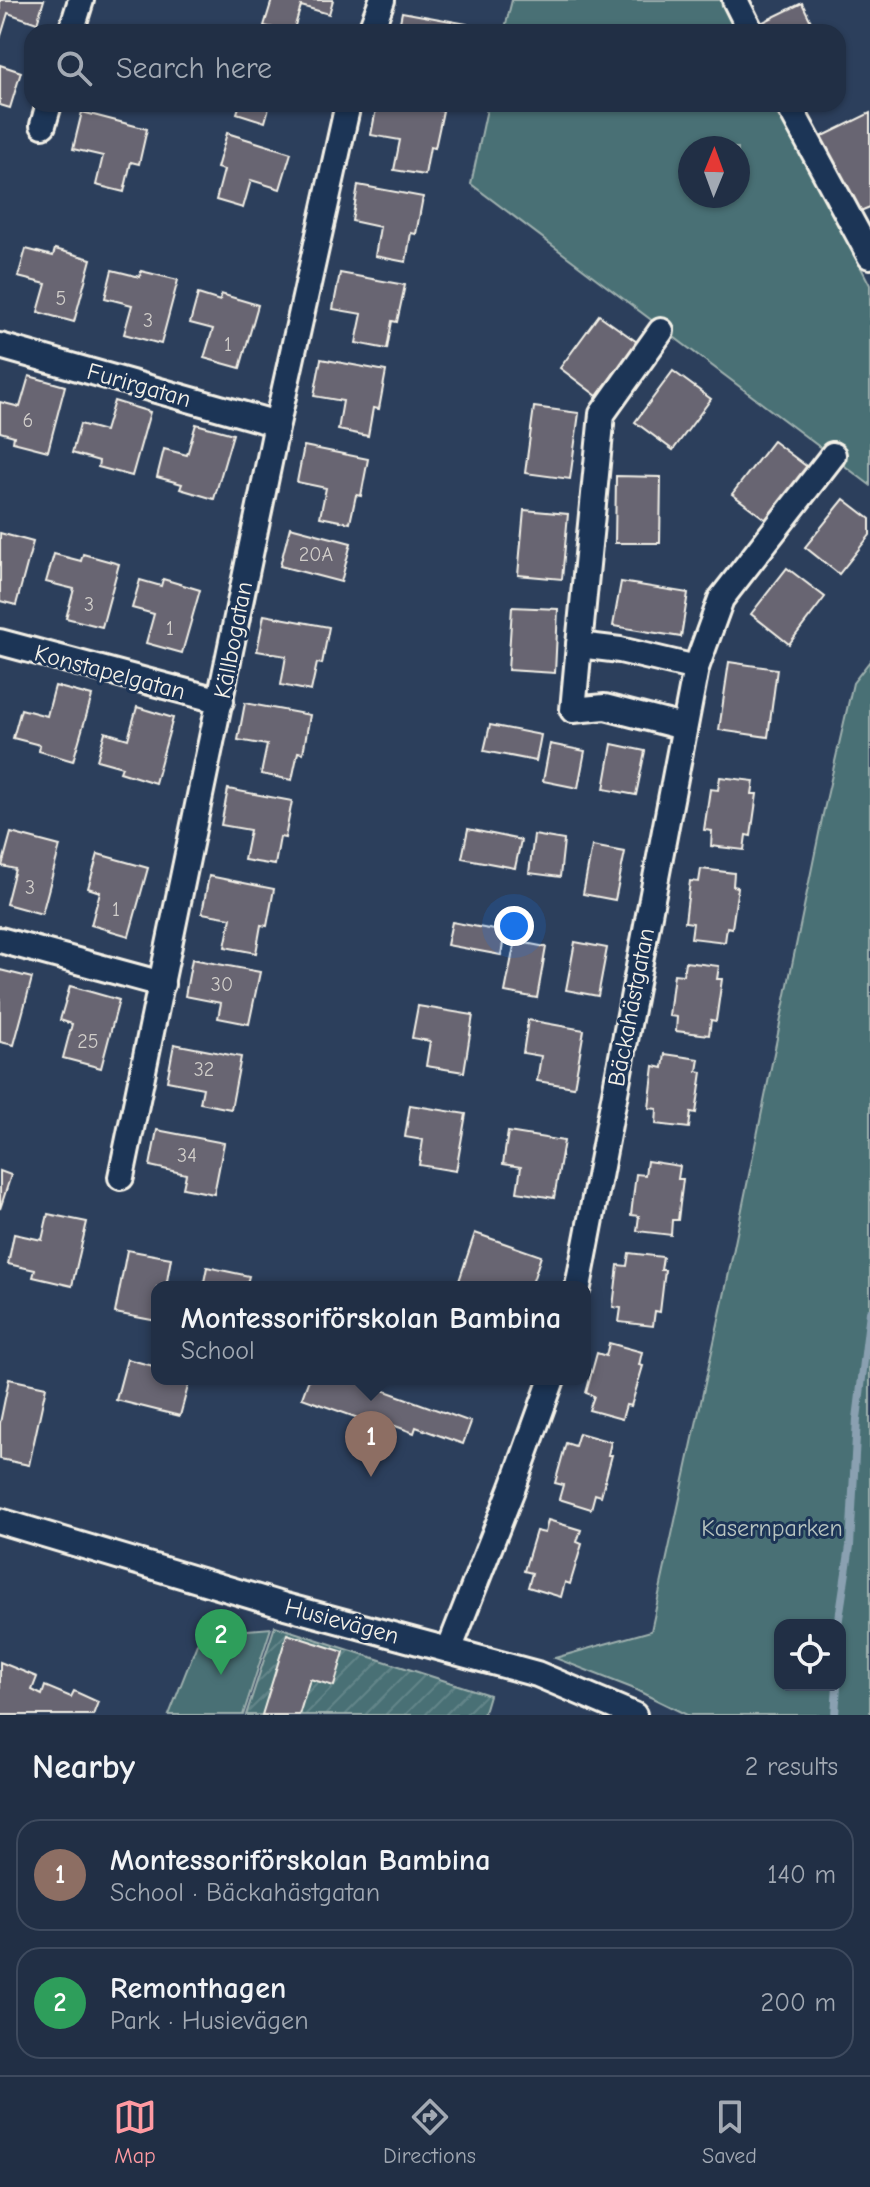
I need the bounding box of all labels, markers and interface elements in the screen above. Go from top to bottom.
search box [24,24,846,112]
icon: search [52,46,96,90]
text: Search here [116,51,272,86]
north arrow [678,136,750,208]
house number: 5 [56,287,66,310]
house number: 3 [143,309,153,332]
house number: 1 [224,333,232,356]
street label: Furirgatan [84,357,194,413]
house number: 6 [23,409,33,432]
house number: 20A [299,543,334,566]
street label: Källbogatan [208,579,258,701]
house number: 3 [84,593,94,616]
house number: 1 [166,617,174,640]
street label: Konstapelgatan [32,638,188,706]
house number: 3 [25,876,35,899]
house number: 1 [112,898,120,921]
your location [494,906,534,946]
street label: Bäckahästgatan [602,925,660,1089]
house number: 30 [211,973,233,996]
house number: 25 [77,1030,99,1053]
house number: 32 [194,1058,214,1081]
house number: 34 [177,1144,197,1167]
popup [151,1281,591,1385]
text: Montessoriförskolan Bambina [181,1301,561,1336]
text: School [181,1336,255,1366]
pin: 1 [345,1411,397,1477]
park label: Kasernparken [701,1514,843,1542]
street label: Husievägen [282,1592,402,1650]
pin: 2 [195,1609,247,1675]
map controls [774,1619,846,1691]
button: locate [774,1619,846,1691]
text: Nearby [32,1747,135,1787]
text: 2 results [745,1752,838,1782]
text: Montessoriförskolan Bambina [110,1843,491,1878]
text: 1 [55,1860,65,1890]
text: 140 m [767,1860,836,1890]
text: School · Bäckahästgatan [110,1878,380,1908]
text: Remonthagen [110,1971,286,2006]
text: 2 [54,1988,66,2018]
text: 200 m [761,1988,836,2018]
text: Park · Husievägen [110,2006,309,2036]
tab: Map [113,2095,157,2169]
tab: Directions [383,2095,476,2169]
tab: Saved [702,2095,757,2169]

